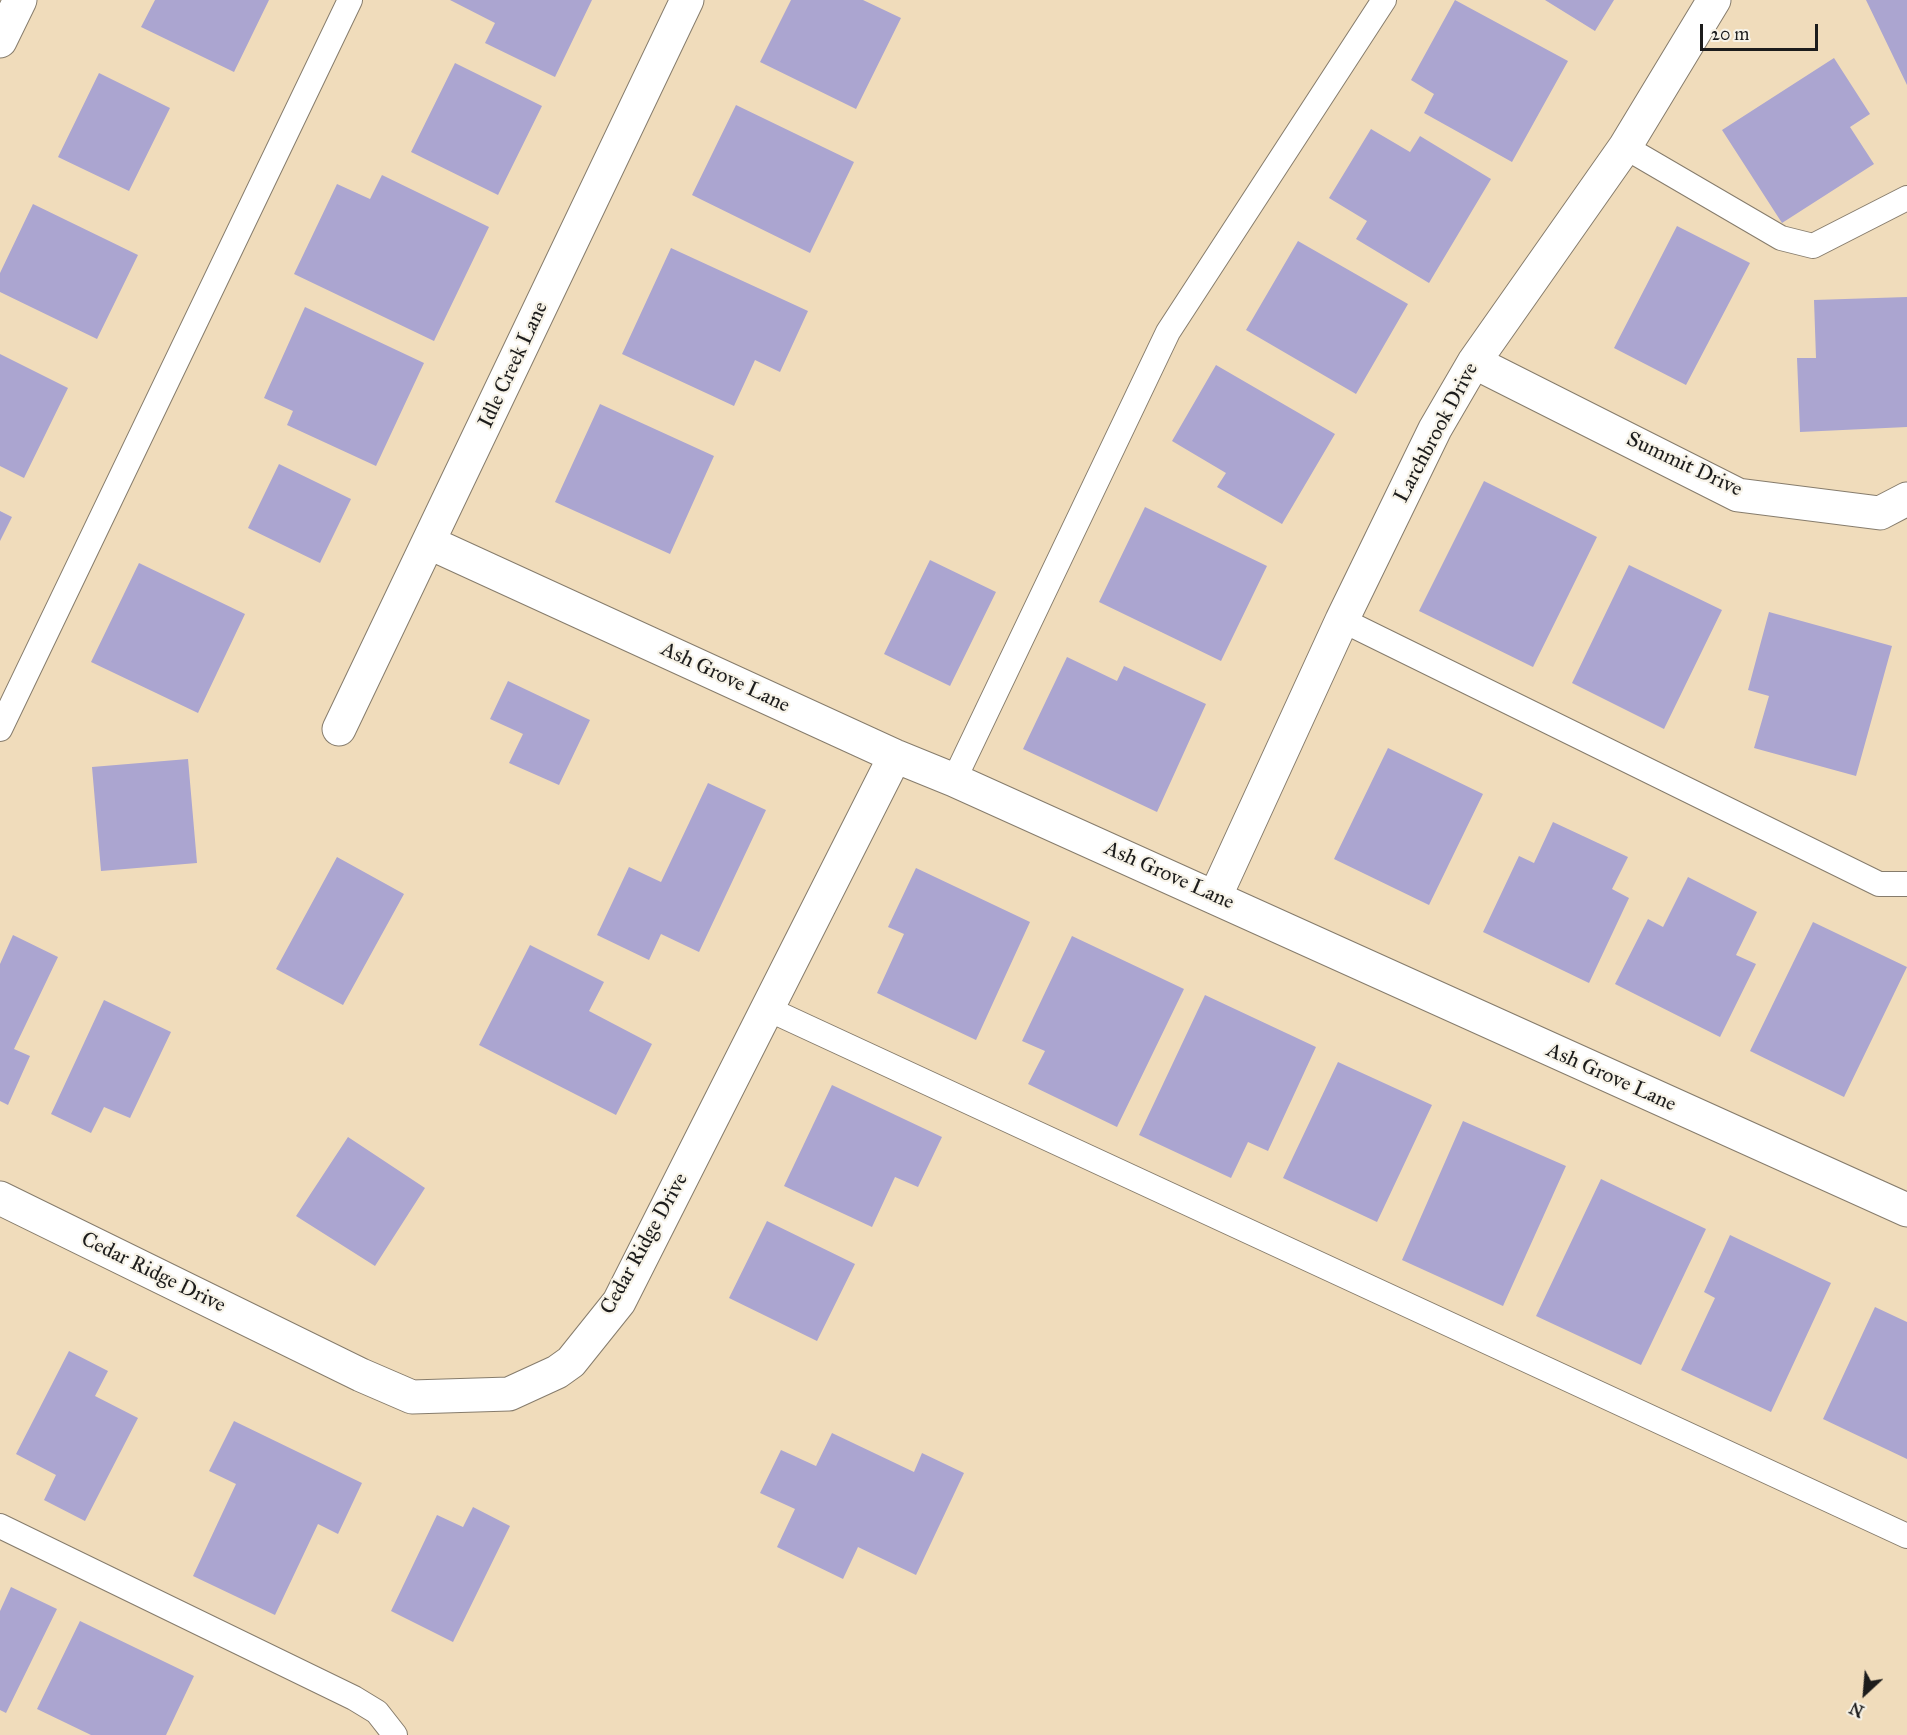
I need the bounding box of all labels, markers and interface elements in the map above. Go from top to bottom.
scale bar [1703,12,1822,50]
text: 20 m [1711,23,1749,45]
street label: Idle Creek Lane [474,298,554,432]
street label: Larchbrook Drive [1390,359,1484,507]
street label: Summit Drive [1622,427,1746,503]
street label: Ash Grove Lane [657,637,793,719]
street label: Ash Grove Lane [1100,836,1238,916]
street label: Ash Grove Lane [1542,1038,1680,1118]
street label: Cedar Ridge Drive [596,1169,694,1319]
street label: Cedar Ridge Drive [77,1227,229,1319]
north arrow [1835,1663,1895,1723]
text: N [1847,1698,1867,1721]

